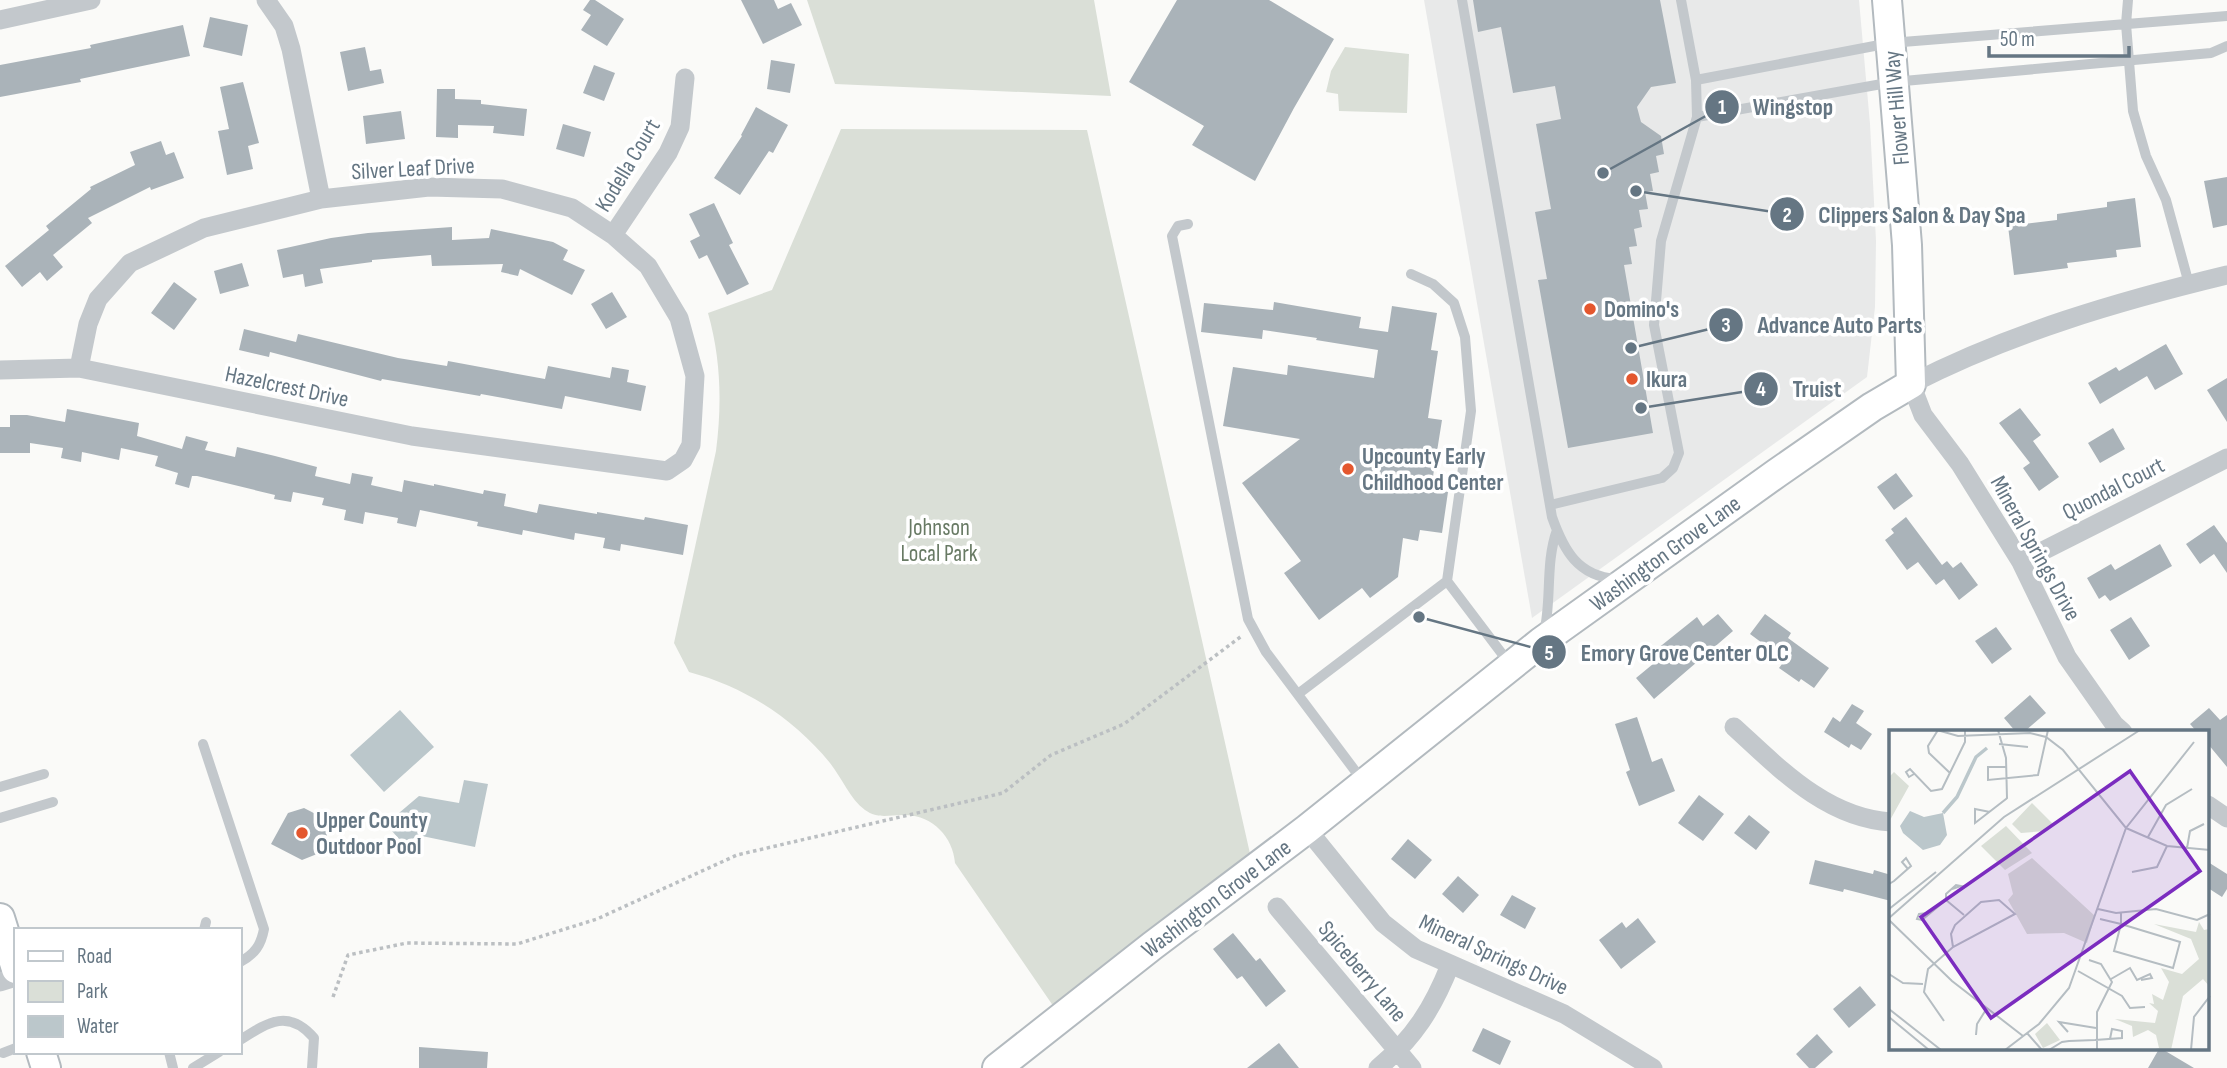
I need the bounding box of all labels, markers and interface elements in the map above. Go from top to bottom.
scale bar [1989,14,2129,58]
text: 50 m [2000,27,2035,52]
street label: Flower Hill Way [1878,49,1916,166]
callout: Wingstop [1704,84,1848,129]
text: Wingstop [1753,93,1833,122]
text: 1 [1718,95,1726,120]
street label: Kodella Court [589,114,667,217]
street label: Silver Leaf Drive [351,152,475,186]
callout: Clippers Salon & Day Spa [1770,192,2040,237]
text: Clippers Salon & Day Spa [1818,201,2026,230]
text: 2 [1782,203,1792,228]
place label: Domino's [1604,296,1679,324]
marker: Domino's [1582,301,1598,317]
callout: Advance Auto Parts [1709,302,1937,347]
text: Advance Auto Parts [1756,311,1923,340]
text: 3 [1721,313,1731,338]
street label: Hazelcrest Drive [222,360,351,414]
place label: Ikura [1646,366,1687,394]
callout: Truist [1743,366,1855,411]
marker: Ikura [1624,371,1640,387]
text: Truist [1793,375,1842,404]
text: 4 [1756,377,1766,402]
place label: Upcounty Early Childhood Center [1362,443,1504,497]
street label: Quondal Court [2058,451,2169,527]
marker: Upcounty Early Childhood Center [1340,461,1356,477]
street label: Mineral Springs Drive [1984,471,2086,626]
street label: Washington Grove Lane [1585,490,1746,618]
park label: Johnson Local Park [900,514,978,568]
callout: Emory Grove Center OLC [1532,630,1803,675]
text: Emory Grove Center OLC [1581,639,1789,668]
text: 5 [1544,641,1554,666]
inset map [1889,730,2210,1050]
place label: Upper County Outdoor Pool [316,807,428,861]
marker: Upper County Outdoor Pool [294,825,310,841]
street label: Washington Grove Lane [1136,834,1297,964]
street label: Mineral Springs Drive [1415,908,1573,1002]
street label: Spiceberry Lane [1312,915,1413,1028]
legend [14,928,242,1054]
text: Road [77,944,112,969]
text: Park [77,979,108,1004]
text: Water [77,1014,119,1039]

